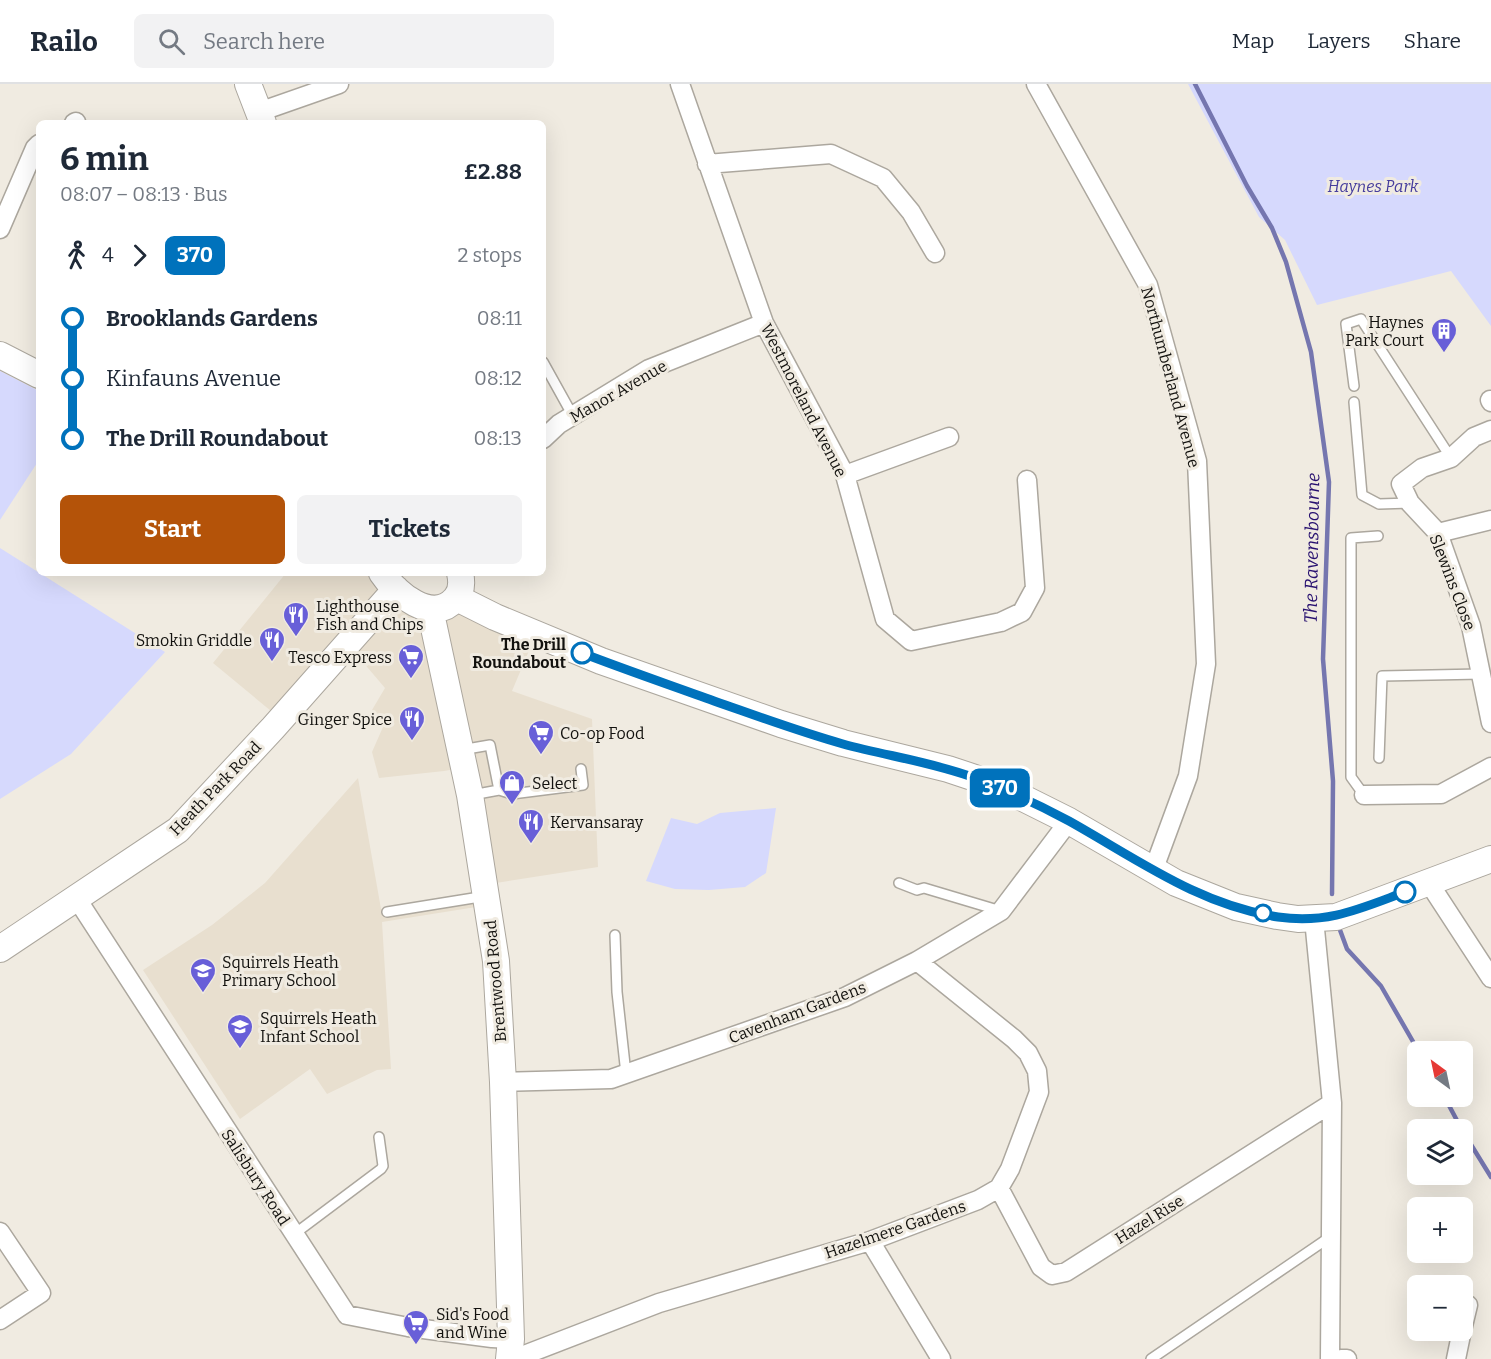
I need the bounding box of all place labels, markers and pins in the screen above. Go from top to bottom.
place label: Haynes Park Court [1345,313,1424,350]
building icon: Haynes Park Court [1429,316,1459,354]
place label: Lighthouse Fish and Chips [316,597,424,634]
restaurant icon: Lighthouse Fish and Chips [281,600,311,638]
restaurant icon: Smokin Griddle [257,625,287,663]
place label: Smokin Griddle [136,631,252,650]
place label: The Drill Roundabout [472,635,567,672]
supermarket icon: Tesco Express [396,642,426,680]
marker: The Drill Roundabout [571,642,593,664]
place label: Tesco Express [288,648,392,667]
restaurant icon: Ginger Spice [397,704,427,742]
place label: Ginger Spice [297,710,392,729]
supermarket icon: Co-op Food [526,718,556,756]
place label: Co-op Food [560,724,645,743]
shop icon: Select [497,768,527,806]
place label: Select [532,774,577,793]
restaurant icon: Kervansaray [516,807,546,845]
place label: Kervansaray [550,813,644,832]
unlabelled marker [1394,881,1416,903]
unlabelled marker [1254,904,1272,922]
place label: Squirrels Heath Primary School [222,953,339,990]
school or university icon: Squirrels Heath Primary School [188,956,218,994]
place label: Squirrels Heath Infant School [260,1009,377,1046]
school or university icon: Squirrels Heath Infant School [225,1012,255,1050]
place label: Sid's Food and Wine [436,1305,509,1342]
supermarket icon: Sid's Food and Wine [401,1308,431,1346]

